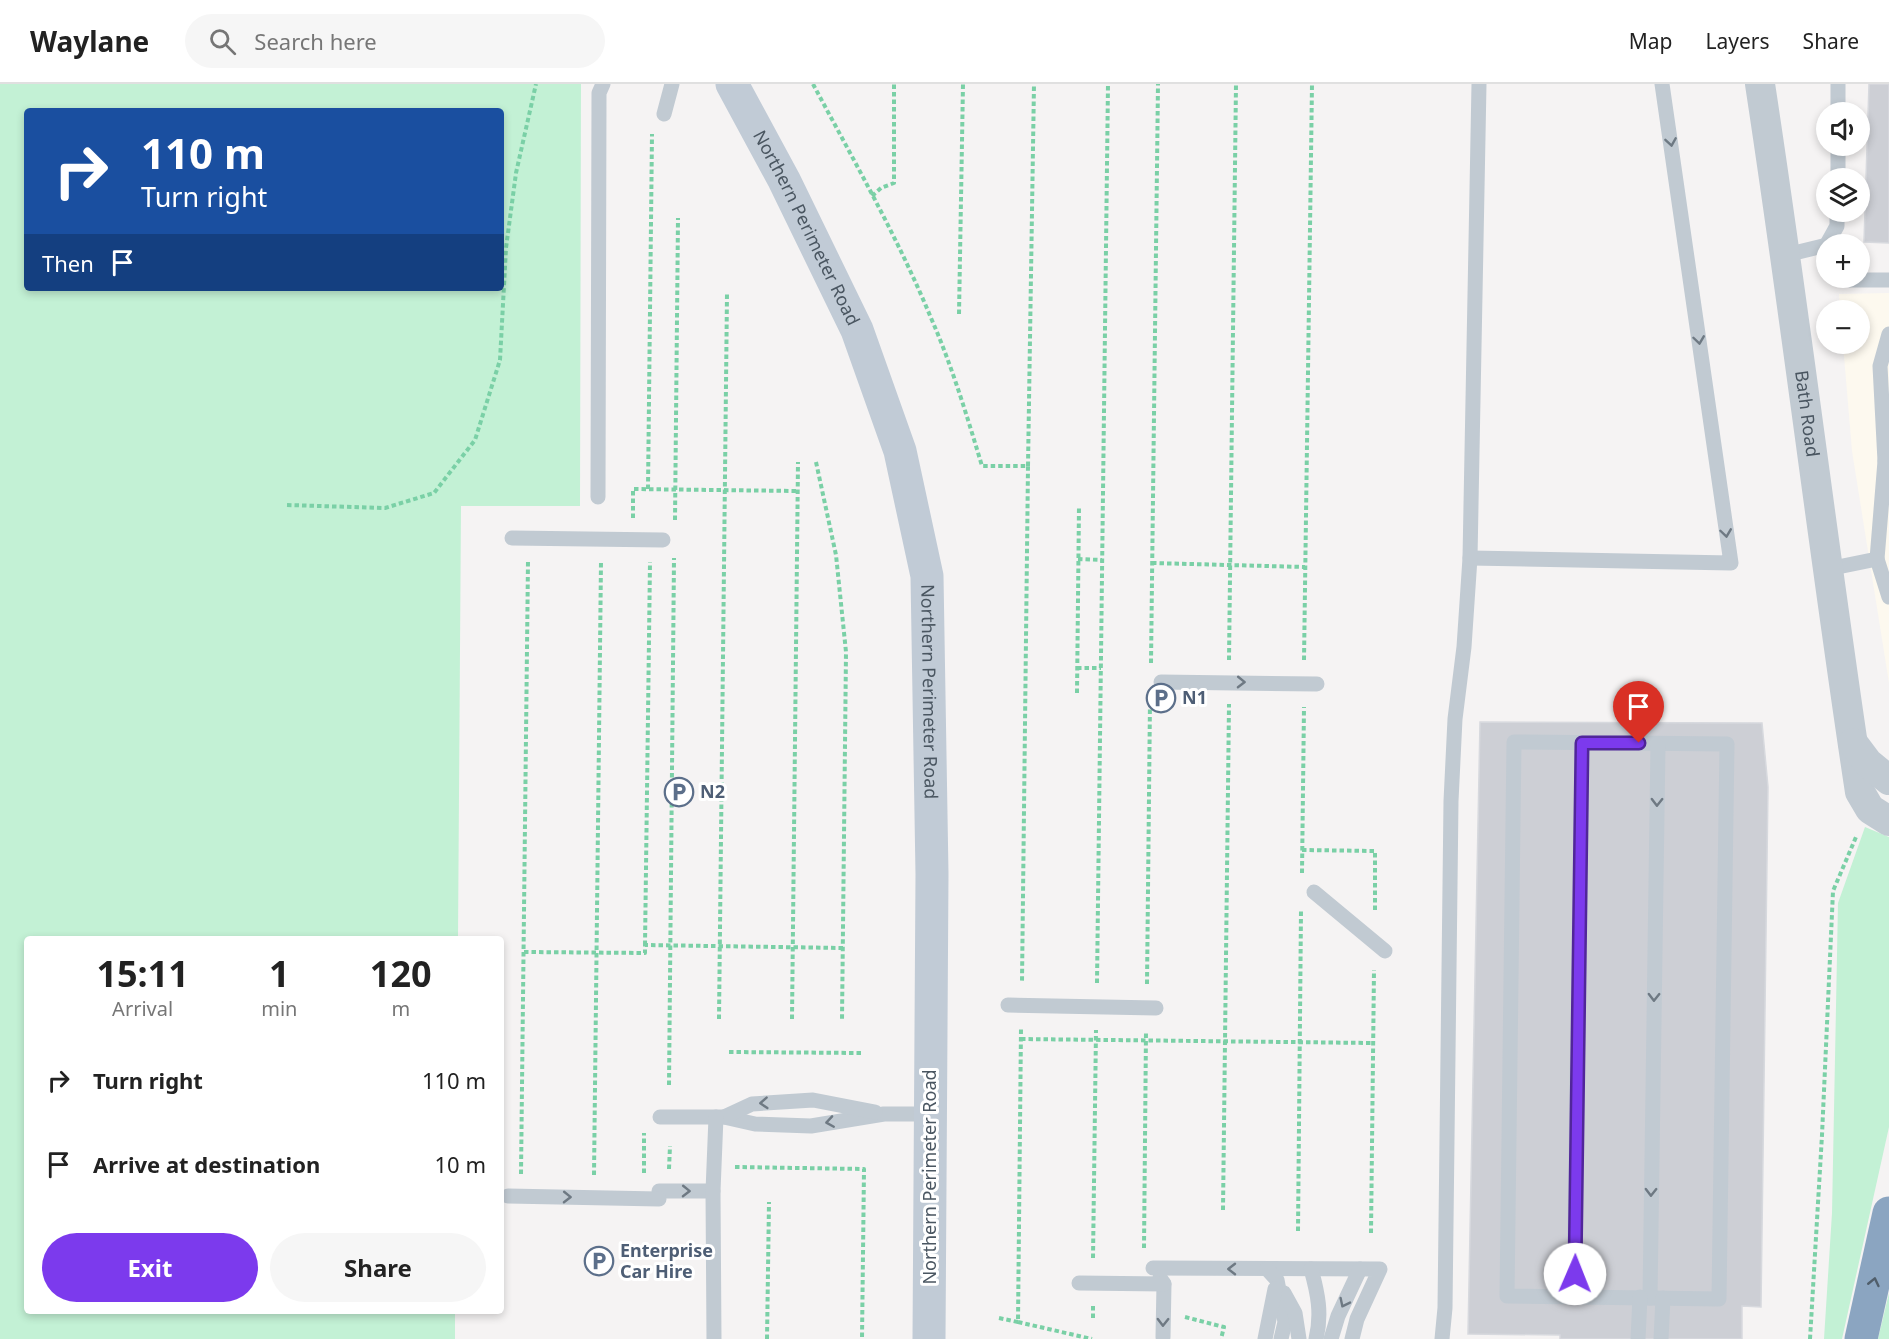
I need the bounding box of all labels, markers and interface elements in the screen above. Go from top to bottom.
search box [185,14,605,68]
text: Waylane [30,22,149,60]
icon: search [206,25,239,58]
text: Search here [254,26,377,56]
text: Map [1629,27,1673,55]
text: Layers [1706,27,1770,55]
text: Share [1803,27,1859,55]
map controls [1816,102,1870,354]
button: sound [1816,102,1870,156]
text: 110 m [141,124,265,181]
street label: Northern Perimeter Road [748,126,866,329]
icon: right [42,132,120,210]
one-way arrow [1664,136,1677,146]
button: layers [1816,168,1870,222]
text: Turn right [141,178,267,215]
button: + [1816,234,1870,288]
icon: arrive [106,246,139,279]
text: Then [42,248,94,278]
button: − [1816,300,1870,354]
one-way arrow [1692,335,1704,345]
street label: Bath Road [1790,369,1826,458]
one-way arrow [1720,528,1732,538]
street label: Northern Perimeter Road [916,584,944,799]
one-way arrow [1236,676,1245,688]
pin [1613,681,1664,743]
parking icon: N1 [1145,682,1177,714]
place label: N1 [1182,685,1207,709]
icon: arrive [1622,690,1655,723]
parking icon: N2 [663,776,695,808]
place label: N2 [700,779,725,803]
one-way arrow [1651,798,1663,807]
text: 15:11 [96,949,189,998]
text: 1 [269,949,290,998]
text: 120 [370,949,432,998]
one-way arrow [1648,993,1660,1002]
text: Arrival [112,995,173,1022]
text: min [261,995,297,1022]
text: m [391,995,410,1022]
icon: right [42,1064,75,1097]
text: Turn right [93,1065,203,1095]
text: 110 m [422,1065,486,1095]
street label: Northern Perimeter Road [917,1069,941,1285]
one-way arrow [759,1097,768,1110]
one-way arrow [826,1116,835,1128]
icon: arrive [42,1148,75,1181]
text: Arrive at destination [93,1149,320,1179]
text: 10 m [435,1149,486,1179]
one-way arrow [681,1185,690,1197]
one-way arrow [1645,1188,1658,1197]
one-way arrow [562,1191,571,1203]
button: Exit [42,1233,258,1302]
button: Share [270,1233,486,1302]
place label: Enterprise Car Hire [620,1238,713,1283]
position arrow [1543,1242,1607,1306]
parking icon: Enterprise Car Hire [583,1245,615,1277]
one-way arrow [1227,1262,1236,1275]
one-way arrow [1866,1277,1879,1287]
one-way arrow [1339,1297,1351,1308]
one-way arrow [1157,1317,1170,1326]

